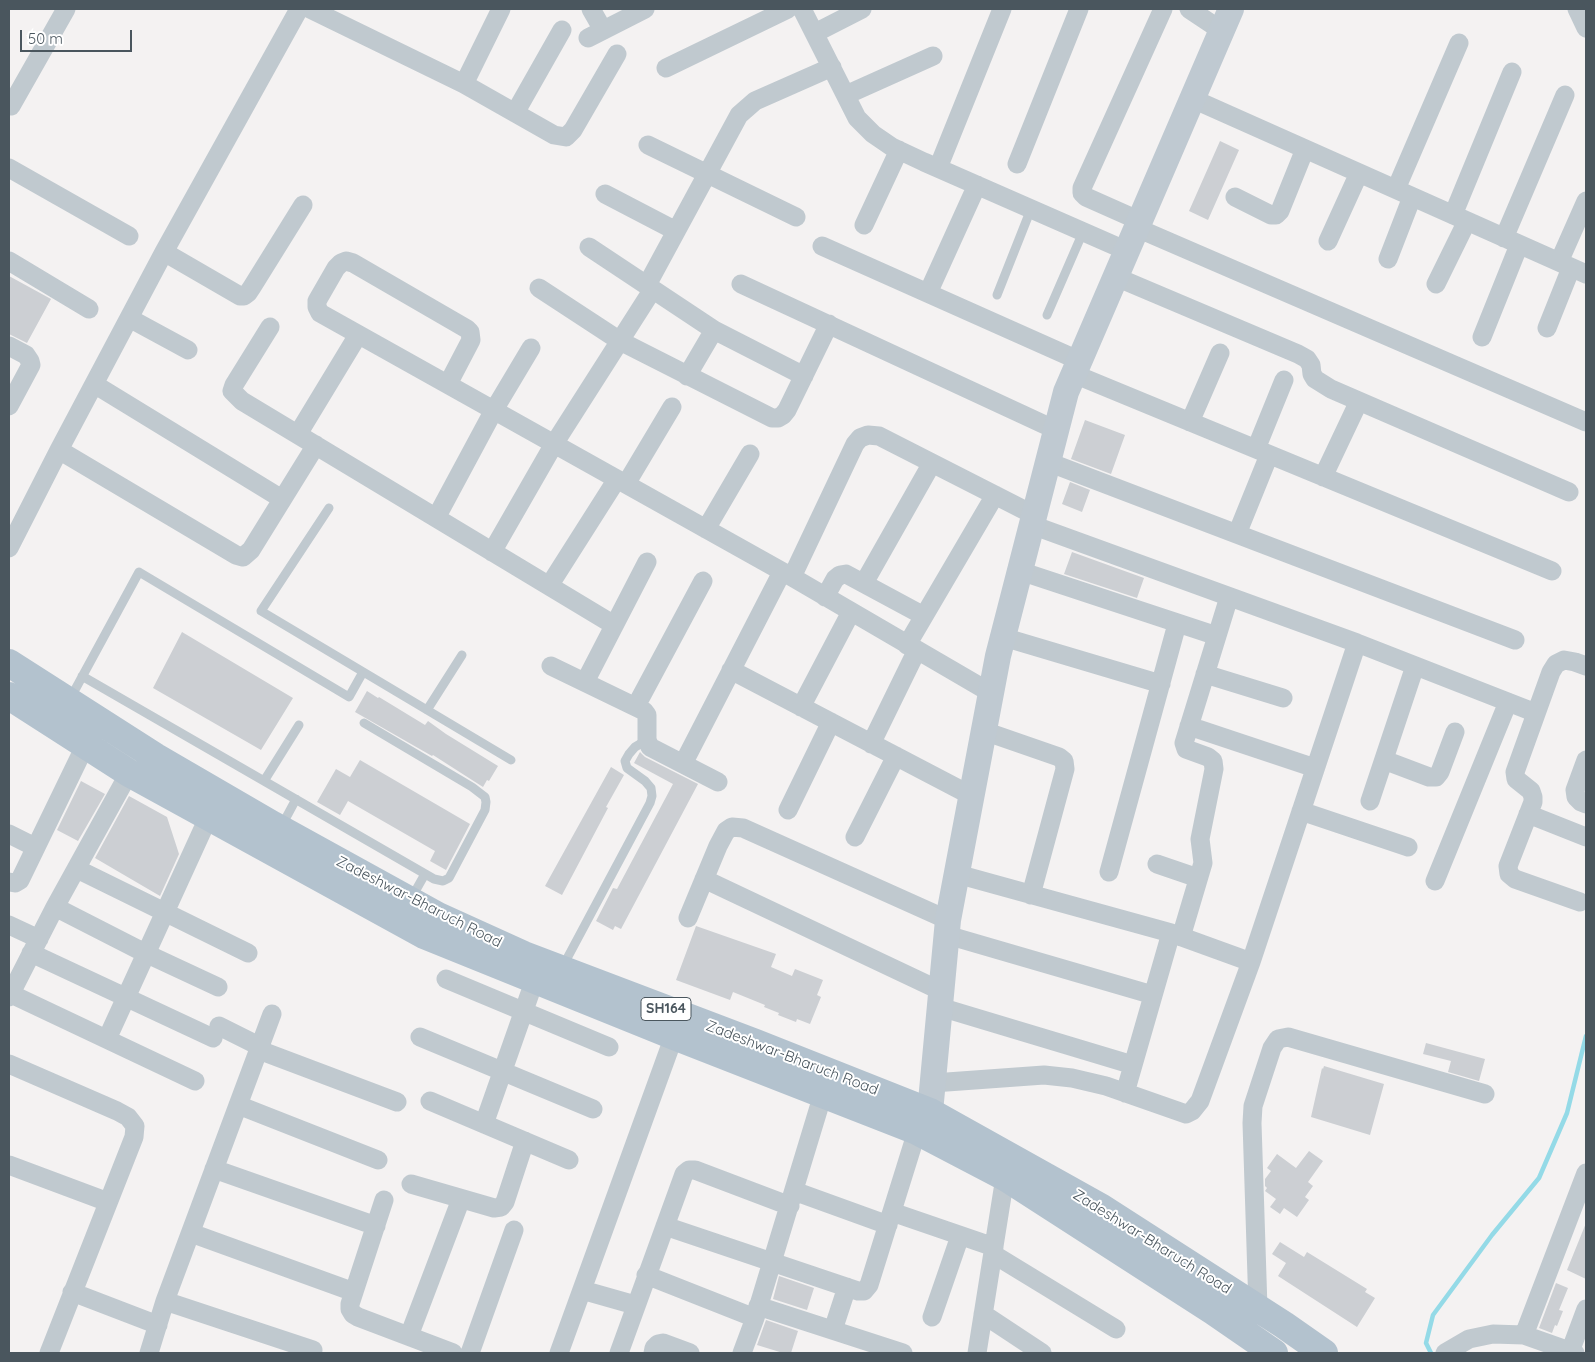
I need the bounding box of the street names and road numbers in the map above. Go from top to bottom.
street label: Zadeshwar-Bharuch Road [333,852,505,952]
road number: SH164 [641,998,691,1021]
street label: Zadeshwar-Bharuch Road [703,1017,881,1099]
street label: Zadeshwar-Bharuch Road [1070,1186,1234,1298]

